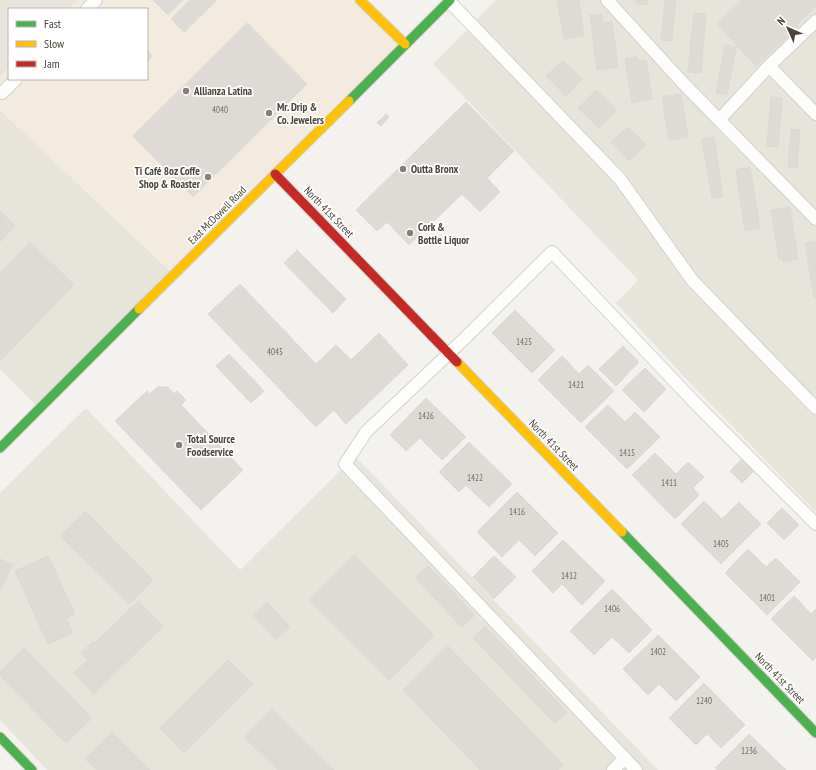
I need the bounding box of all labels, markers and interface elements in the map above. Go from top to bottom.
legend [8,8,148,80]
north arrow [768,8,808,48]
text: N [774,14,788,28]
text: Fast [44,16,62,31]
text: Slow [44,36,65,51]
text: Jam [43,56,60,71]
place label: Allianza Latina [193,84,253,98]
marker: Allianza Latina [181,86,191,96]
place label: Mr. Drip & Co. Jewelers [277,100,324,127]
house number: 4040 [212,104,228,115]
marker: Mr. Drip & Co. Jewelers [264,108,274,118]
place label: Outta Bronx [411,162,459,176]
place label: Ti Café 8oz Coffe Shop & Roaster [135,164,201,191]
marker: Outta Bronx [398,164,408,174]
marker: Ti Café 8oz Coffe Shop & Roaster [203,172,213,182]
street label: East McDowell Road [185,183,249,247]
street label: North 41st Street [301,183,357,241]
place label: Cork & Bottle Liquor [418,220,470,247]
marker: Cork & Bottle Liquor [405,228,415,238]
house number: 1425 [516,336,532,347]
house number: 4045 [267,346,283,357]
house number: 1421 [568,379,584,390]
house number: 1426 [418,410,434,421]
street label: North 41st Street [526,416,582,474]
place label: Total Source Foodservice [187,432,235,459]
marker: Total Source Foodservice [174,440,184,450]
house number: 1415 [619,447,635,458]
house number: 1422 [467,472,483,483]
house number: 1411 [661,477,677,488]
house number: 1416 [509,506,525,517]
house number: 1405 [713,538,729,549]
house number: 1412 [561,570,577,581]
house number: 1401 [759,592,775,603]
house number: 1406 [604,603,620,614]
house number: 1402 [650,646,666,657]
street label: North 41st Street [752,649,808,707]
house number: 1240 [696,695,712,706]
house number: 1236 [741,745,757,756]

